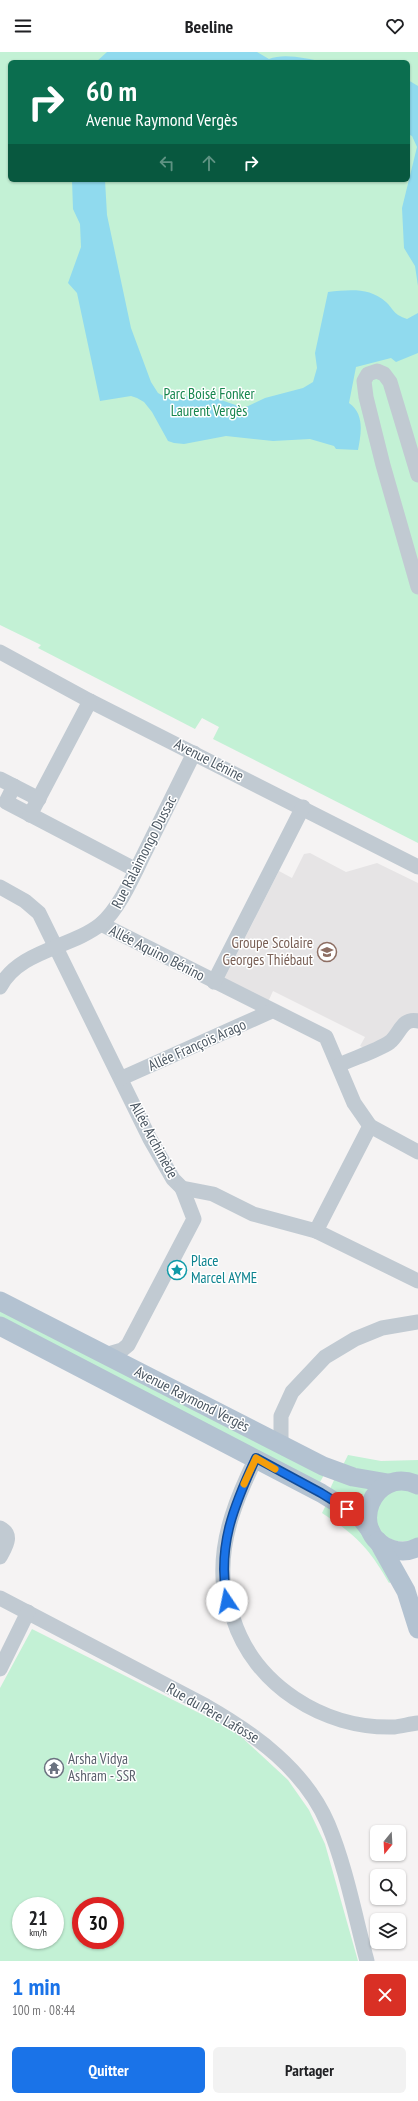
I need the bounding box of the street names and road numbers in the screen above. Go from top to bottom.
street label: Avenue Lénine [171,734,247,785]
street label: Rue Ralaimongo Dussac [107,792,180,911]
street label: Allée Aquino Bénino [106,920,208,985]
street label: Allée François Arago [145,1014,249,1075]
street label: Allée Archimède [126,1098,183,1181]
street label: Avenue Raymond Vergès [132,1361,253,1436]
street label: Rue du Père Lafosse [164,1678,263,1747]

